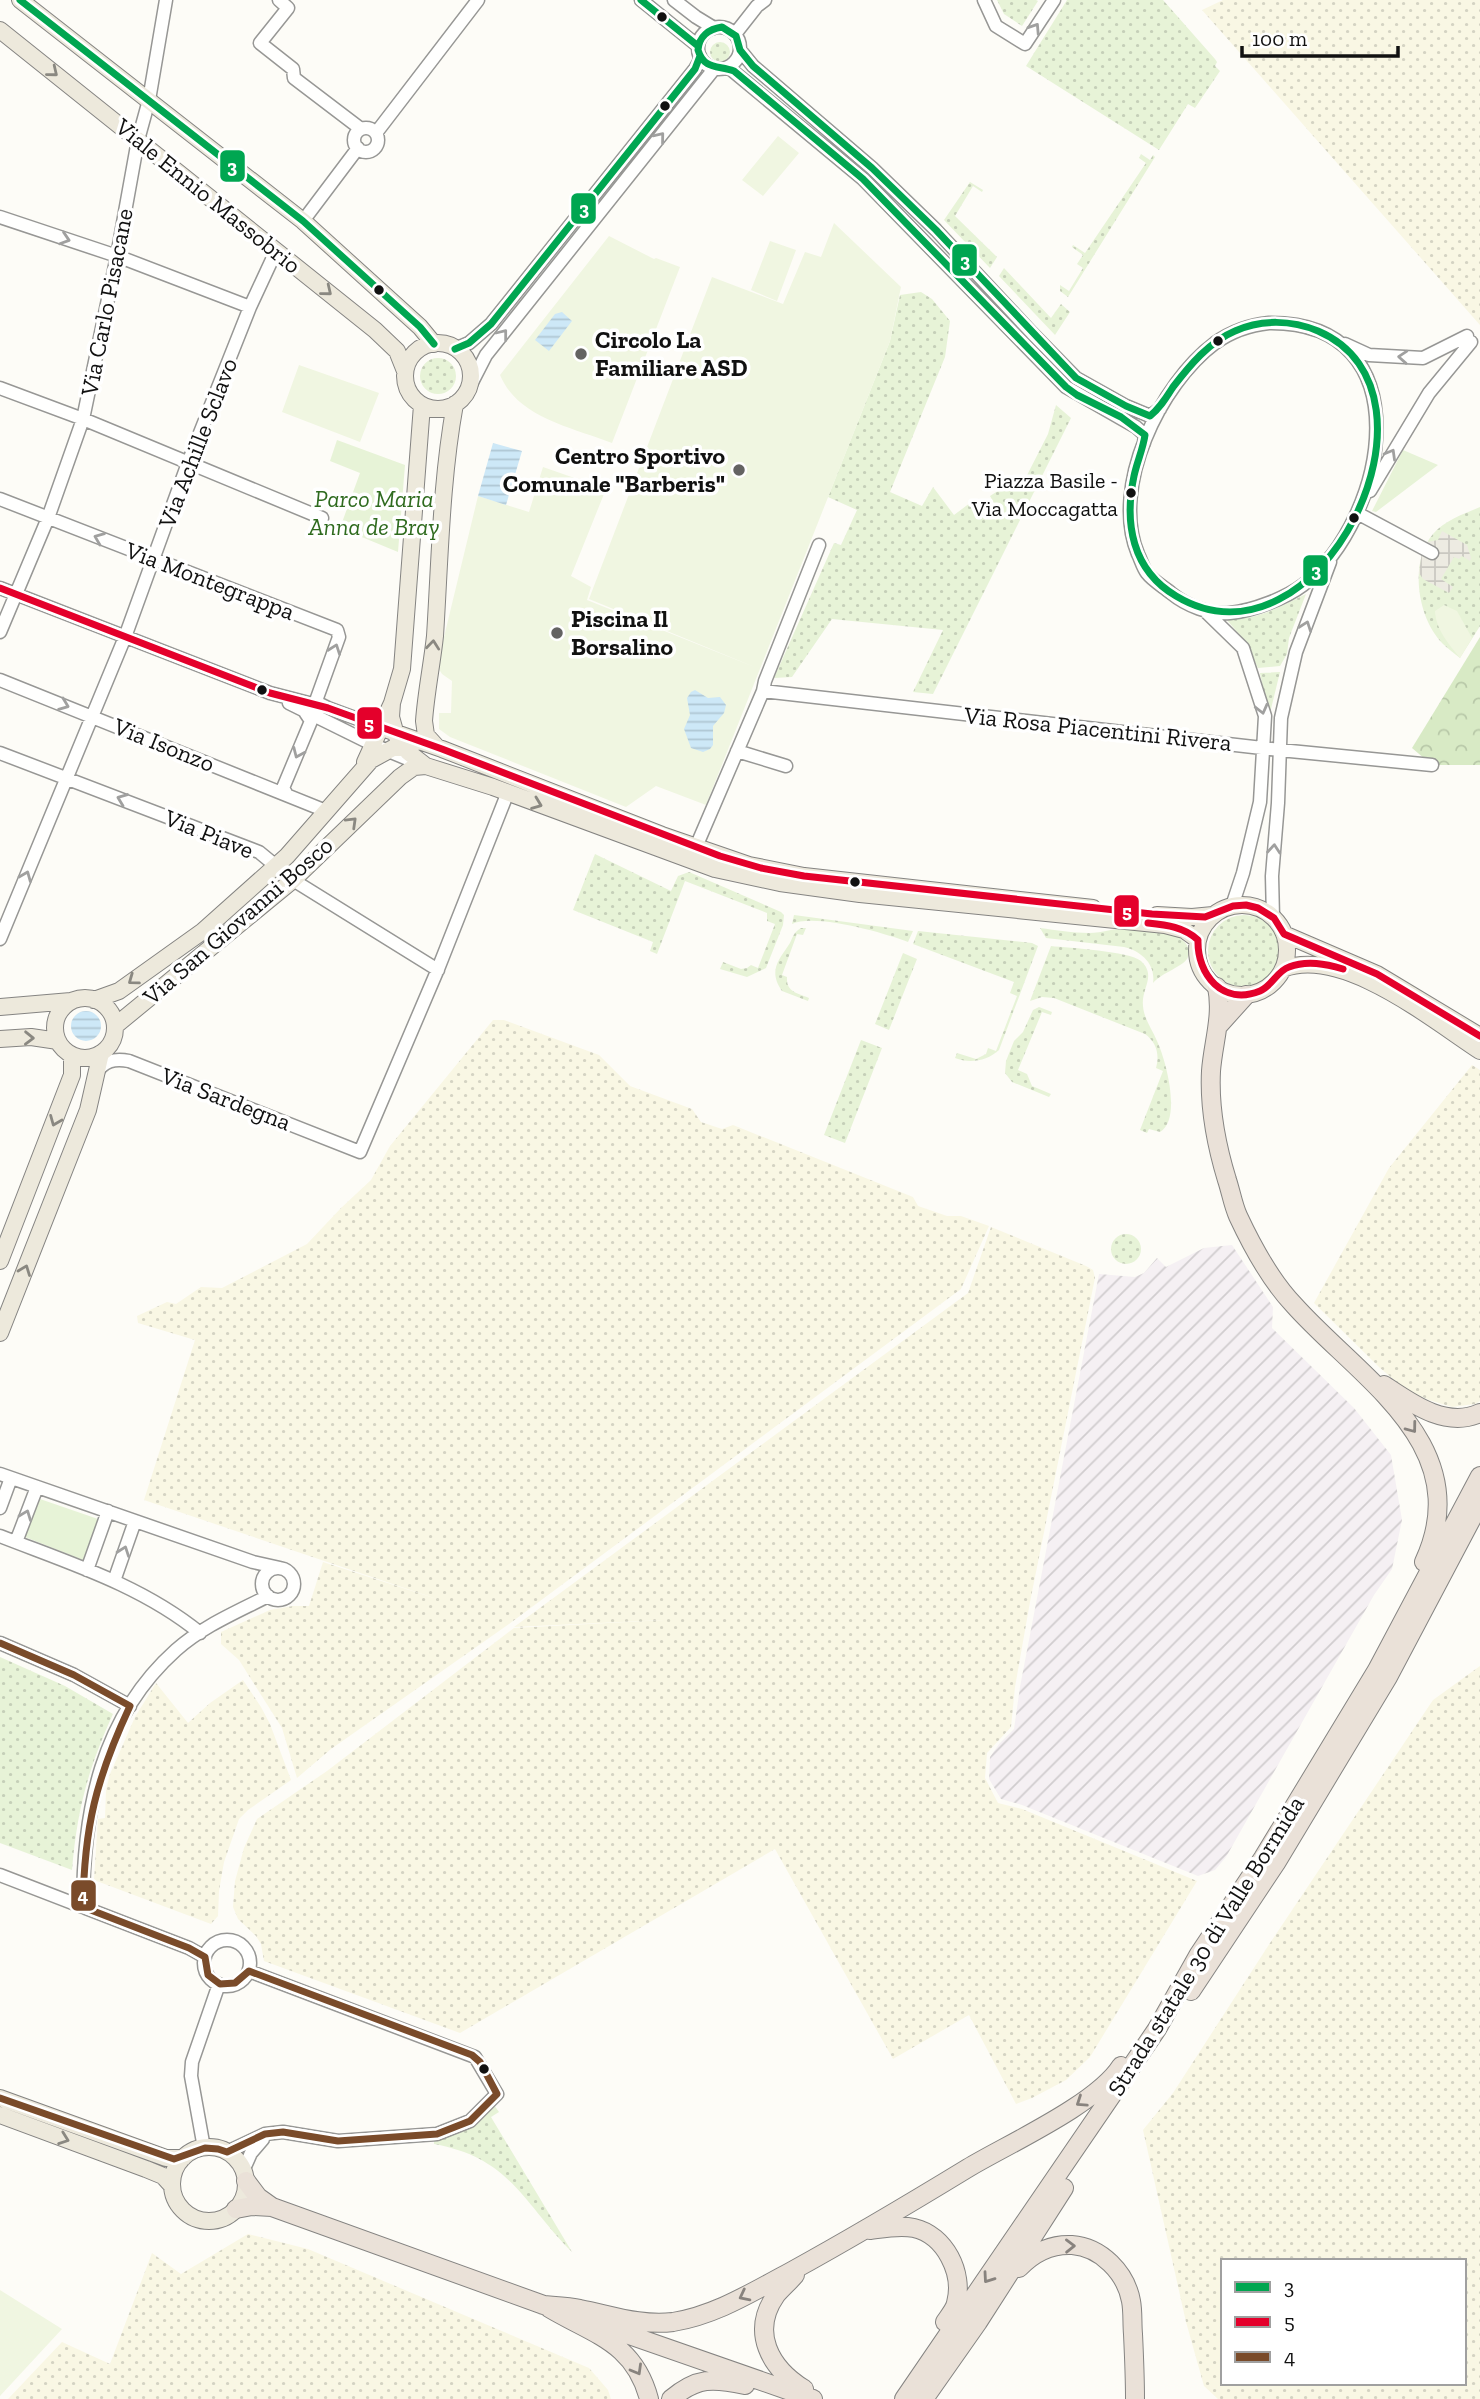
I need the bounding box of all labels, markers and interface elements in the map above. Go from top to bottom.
unlabelled marker [655,10,669,24]
scale bar [1242,14,1398,58]
one-way arrow [1027,23,1040,36]
text: 100 m [1252,26,1307,51]
one-way arrow [46,64,58,77]
unlabelled marker [658,99,672,113]
street label: Viale Ennio Massobrio [109,111,307,279]
one-way arrow [651,132,664,144]
line badge: 3 [219,149,246,183]
text: 3 [227,155,237,178]
line badge: 3 [570,192,597,225]
text: 3 [579,197,589,220]
street label: Via Carlo Pisacane [74,206,139,399]
one-way arrow [58,231,70,245]
line badge: 3 [951,243,978,277]
text: 3 [960,249,970,272]
one-way arrow [318,283,331,295]
unlabelled marker [372,283,386,297]
place label: Circolo La Familiare ASD [595,325,748,382]
one-way arrow [494,329,507,341]
unlabelled marker [1211,334,1225,348]
marker: Circolo La Familiare ASD [573,346,589,362]
one-way arrow [1398,350,1409,365]
street label: Via Achille Sclavo [151,354,243,533]
place label: Centro Sportivo Comunale "Barberis" [503,441,725,498]
one-way arrow [1383,448,1396,461]
marker: Centro Sportivo Comunale "Barberis" [731,462,747,478]
place label: Piazza Basile - Via Moccagatta [971,467,1118,522]
park label: Parco Maria Anna de Bray [307,484,440,541]
marker: Piazza Basile - Via Moccagatta [1124,486,1138,500]
unlabelled marker [1347,511,1361,525]
one-way arrow [94,533,106,547]
street label: Via Montegrappa [121,535,299,626]
line badge: 3 [1302,554,1329,587]
text: 3 [1311,559,1321,582]
place label: Piscina Il Borsalino [571,604,673,661]
one-way arrow [1298,620,1312,632]
marker: Piscina Il Borsalino [549,625,565,641]
one-way arrow [426,639,441,651]
one-way arrow [327,644,341,656]
unlabelled marker [255,683,269,697]
one-way arrow [57,697,69,711]
street label: Via Rosa Piacentini Rivera [962,700,1234,757]
one-way arrow [1254,702,1268,714]
line badge: 5 [356,706,383,740]
street label: Via Isonzo [108,711,219,778]
text: 5 [364,712,374,735]
one-way arrow [292,746,306,758]
one-way arrow [117,794,129,808]
one-way arrow [531,795,543,809]
street label: Via Piave [159,802,258,864]
one-way arrow [344,817,357,830]
street label: Via San Giovanni Bosco [136,830,338,1012]
one-way arrow [1266,844,1281,855]
one-way arrow [18,870,32,882]
unlabelled marker [848,875,862,889]
line badge: 5 [1113,894,1140,928]
text: 5 [1122,900,1132,923]
one-way arrow [128,972,141,984]
one-way arrow [24,1031,35,1046]
street label: Via Sardegna [156,1060,295,1137]
one-way arrow [49,1114,63,1126]
one-way arrow [16,1264,30,1276]
one-way arrow [1403,1420,1416,1432]
one-way arrow [18,1509,32,1521]
one-way arrow [116,1545,130,1557]
street label: Strada statale 30 di Valle Bormida [1101,1790,1310,2101]
line badge: 4 [70,1879,97,1912]
text: 4 [78,1884,89,1907]
unlabelled marker [477,2062,491,2076]
one-way arrow [1076,2094,1089,2106]
one-way arrow [58,2130,70,2144]
one-way arrow [1065,2238,1076,2254]
legend [1221,2259,1466,2385]
one-way arrow [984,2270,996,2283]
text: 3 [1284,2274,1294,2299]
one-way arrow [739,2288,751,2302]
text: 5 [1284,2309,1295,2334]
text: 4 [1284,2344,1295,2369]
one-way arrow [629,2363,642,2376]

